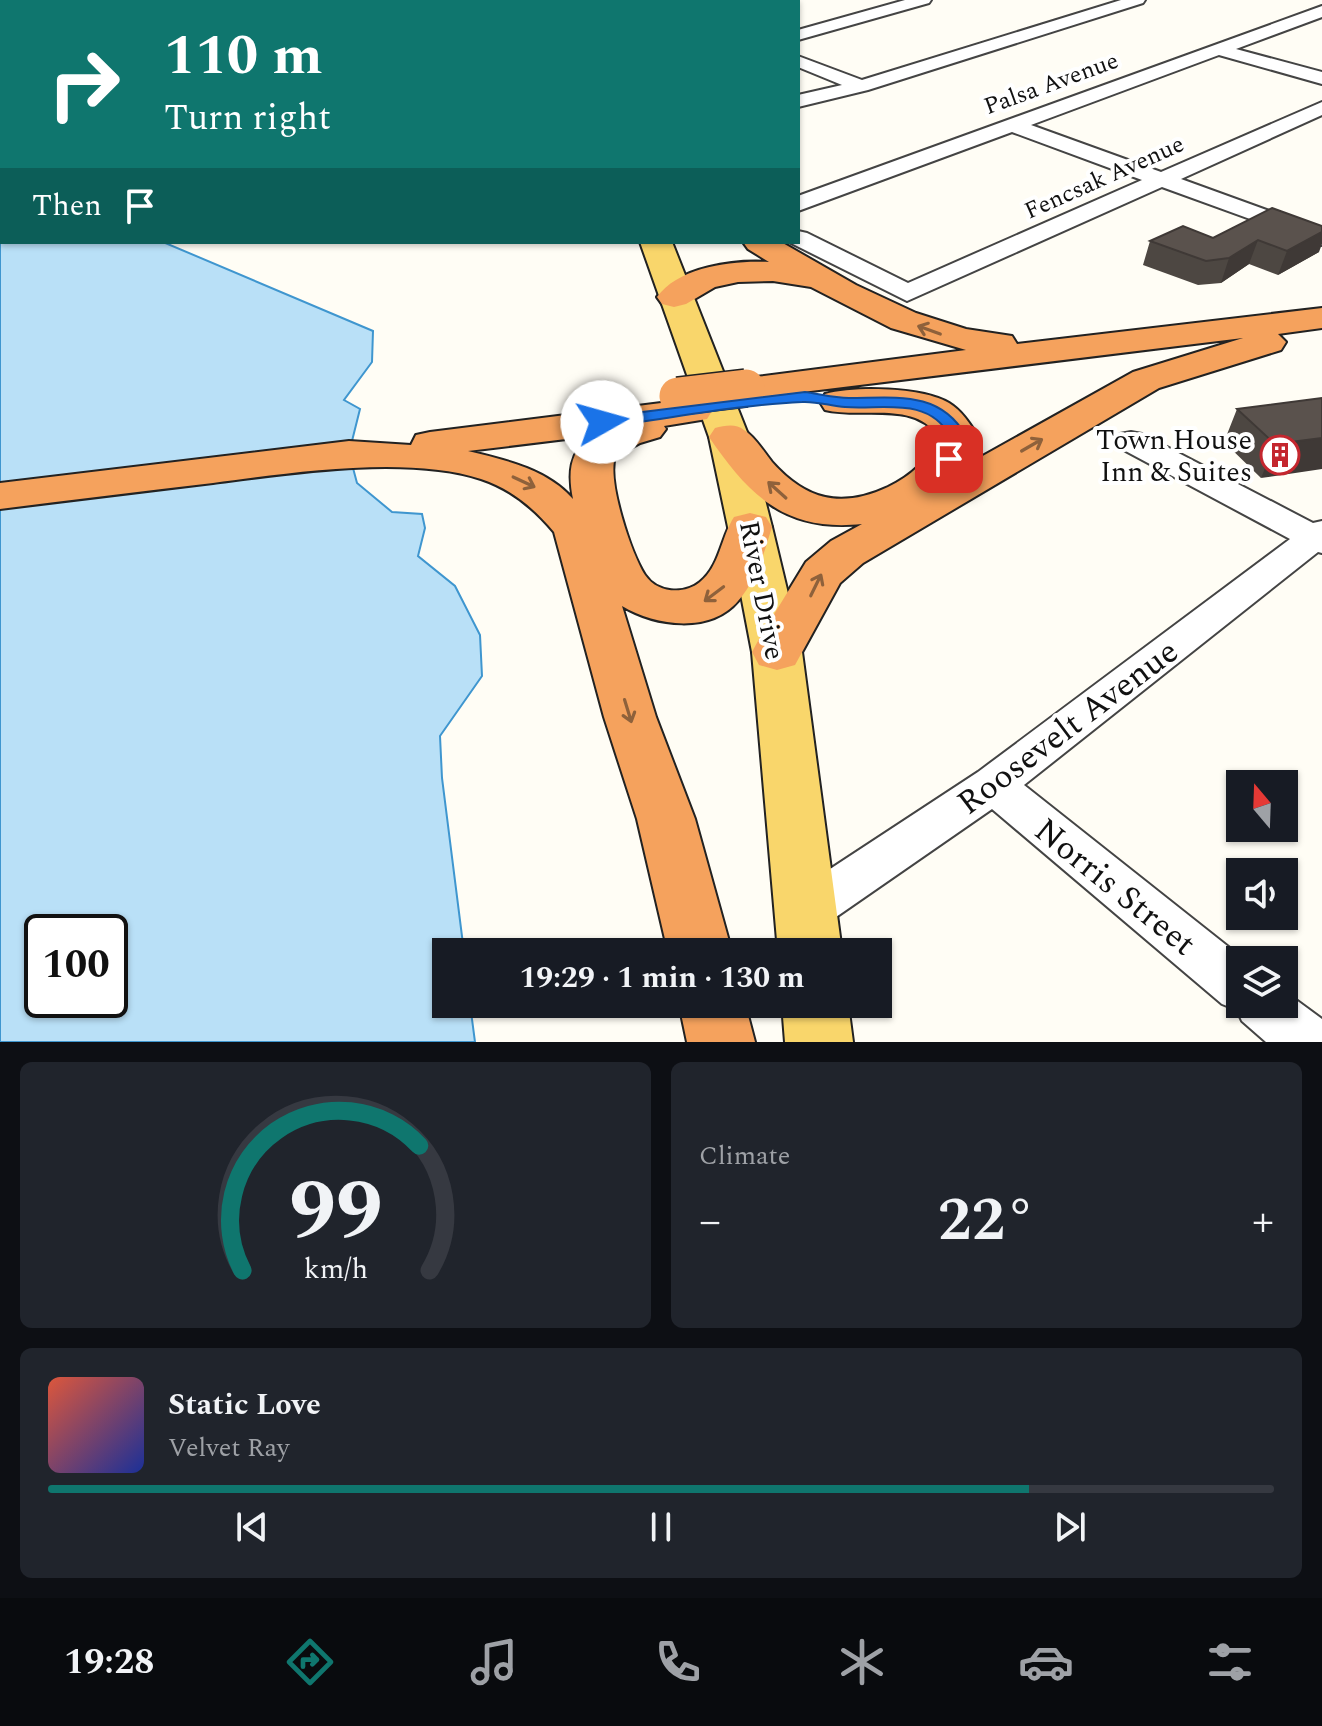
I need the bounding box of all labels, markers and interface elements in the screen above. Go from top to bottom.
text: 110 m [164,14,323,99]
icon: right [32,32,136,136]
street label: Palsa Avenue [979,43,1124,125]
text: Turn right [164,91,331,146]
street label: Fencsak Avenue [1019,127,1190,229]
text: Then [32,183,102,229]
icon: arrive [118,184,162,228]
one-way arrow [917,322,942,336]
position arrow [560,380,644,464]
place label: Town House Inn & Suites [1096,419,1252,494]
pin [915,425,983,493]
building icon: Town House Inn & Suites [1259,434,1301,476]
icon: arrive [927,437,971,481]
one-way arrow [1020,437,1043,453]
one-way arrow [512,475,536,490]
one-way arrow [768,481,788,499]
street label: River Drive [727,517,796,664]
one-way arrow [809,573,824,597]
one-way arrow [704,585,725,602]
street label: Roosevelt Avenue [946,627,1190,828]
one-way arrow [621,698,636,724]
north arrow [1226,770,1298,842]
map controls [1226,770,1298,1018]
street label: Norris Street [1022,806,1207,969]
button: sound [1226,858,1298,930]
speed limit sign: 100 [24,914,128,1018]
button: layers [1226,946,1298,1018]
text: 19:29 · 1 min · 130 m [519,955,805,1001]
text: Climate [699,1136,790,1176]
text: 99 [289,1149,382,1276]
text: 22° [938,1175,1035,1267]
text: − [699,1188,721,1255]
text: + [1252,1188,1274,1255]
text: km/h [303,1248,368,1291]
text: Static Love [168,1382,321,1428]
text: Velvet Ray [168,1428,289,1468]
icon: previous [230,1505,274,1549]
icon: pause [639,1505,683,1549]
icon: next [1048,1505,1092,1549]
icon: directions [282,1634,338,1690]
icon: music [466,1634,522,1690]
icon: phone [650,1634,706,1690]
icon: climate [834,1634,890,1690]
icon: car [1018,1634,1074,1690]
icon: filters [1202,1634,1258,1690]
text: 19:28 [64,1635,154,1690]

